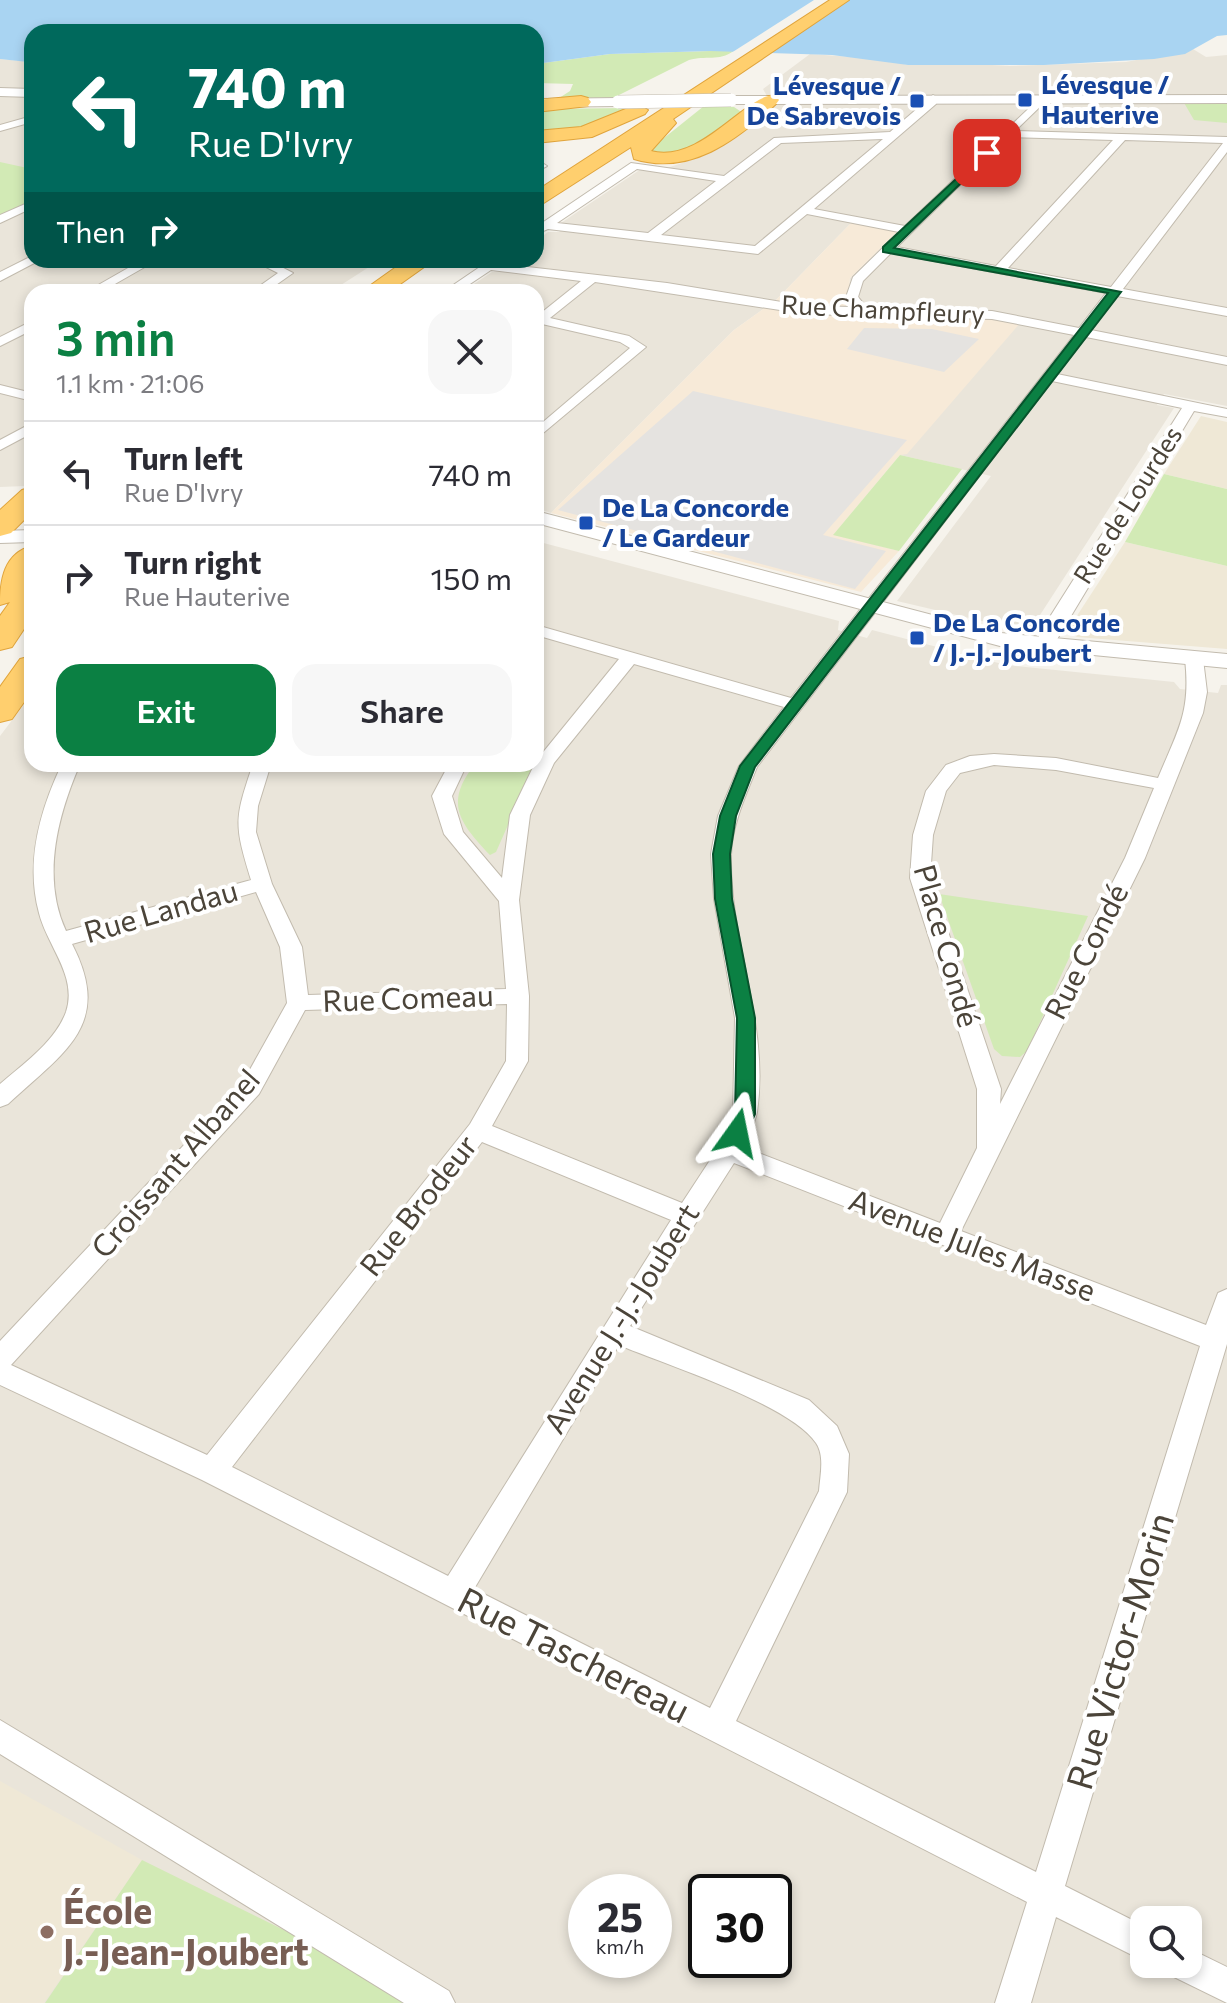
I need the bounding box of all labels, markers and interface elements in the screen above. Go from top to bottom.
text: 740 m [188,51,347,120]
icon: left [56,56,160,160]
place label: Lévesque / Hauterive [1041,68,1170,129]
place label: Lévesque / De Sabrevois [746,69,901,130]
marker: Lévesque / Hauterive [1016,91,1034,109]
marker: Lévesque / De Sabrevois [908,92,926,110]
pin [953,119,1021,187]
text: Rue D'Ivry [188,120,353,164]
icon: arrive [965,131,1009,175]
icon: right [141,208,185,252]
text: Then [56,212,125,249]
street label: Rue Champfleury [781,288,986,329]
text: 3 min [56,307,176,366]
button: close [428,310,512,394]
text: 1.1 km · 21:06 [56,367,205,398]
street label: Rue de Lourdes [1066,420,1187,589]
text: Turn left [124,439,243,476]
icon: left [56,451,100,495]
text: 740 m [428,455,512,492]
text: Rue D'Ivry [124,476,243,507]
place label: De La Concorde / Le Gardeur [602,491,789,552]
marker: De La Concorde / Le Gardeur [577,514,595,532]
text: Turn right [124,543,261,580]
icon: right [56,555,100,599]
text: 150 m [430,559,512,596]
text: Rue Hauterive [124,580,290,611]
place label: De La Concorde / J.-J.-Joubert [933,606,1120,667]
marker: De La Concorde / J.-J.-Joubert [908,629,926,647]
button: Exit [56,664,276,756]
button: Share [292,664,512,756]
street label: Place Condé [908,860,989,1031]
street label: Rue Landau [79,870,241,949]
street label: Rue Condé [1035,877,1135,1025]
street label: Rue Comeau [322,975,494,1018]
street label: Croissant Albanel [82,1060,266,1264]
position arrow [695,1091,779,1175]
street label: Rue Brodeur [350,1127,484,1282]
street label: Avenue Jules Masse [844,1180,1101,1308]
street label: Avenue J.-J.-Joubert [534,1196,706,1439]
street label: Rue Victor-Morin [1055,1507,1181,1794]
street label: Rue Taschereau [452,1576,698,1731]
speed limit sign: 30 [688,1874,792,1978]
place label: École J.-Jean-Joubert [63,1887,309,1972]
text: 25 [597,1891,643,1940]
map controls [1130,1906,1202,1978]
button: search [1130,1906,1202,1978]
marker: École J.-Jean-Joubert [38,1923,56,1941]
text: km/h [596,1934,644,1958]

